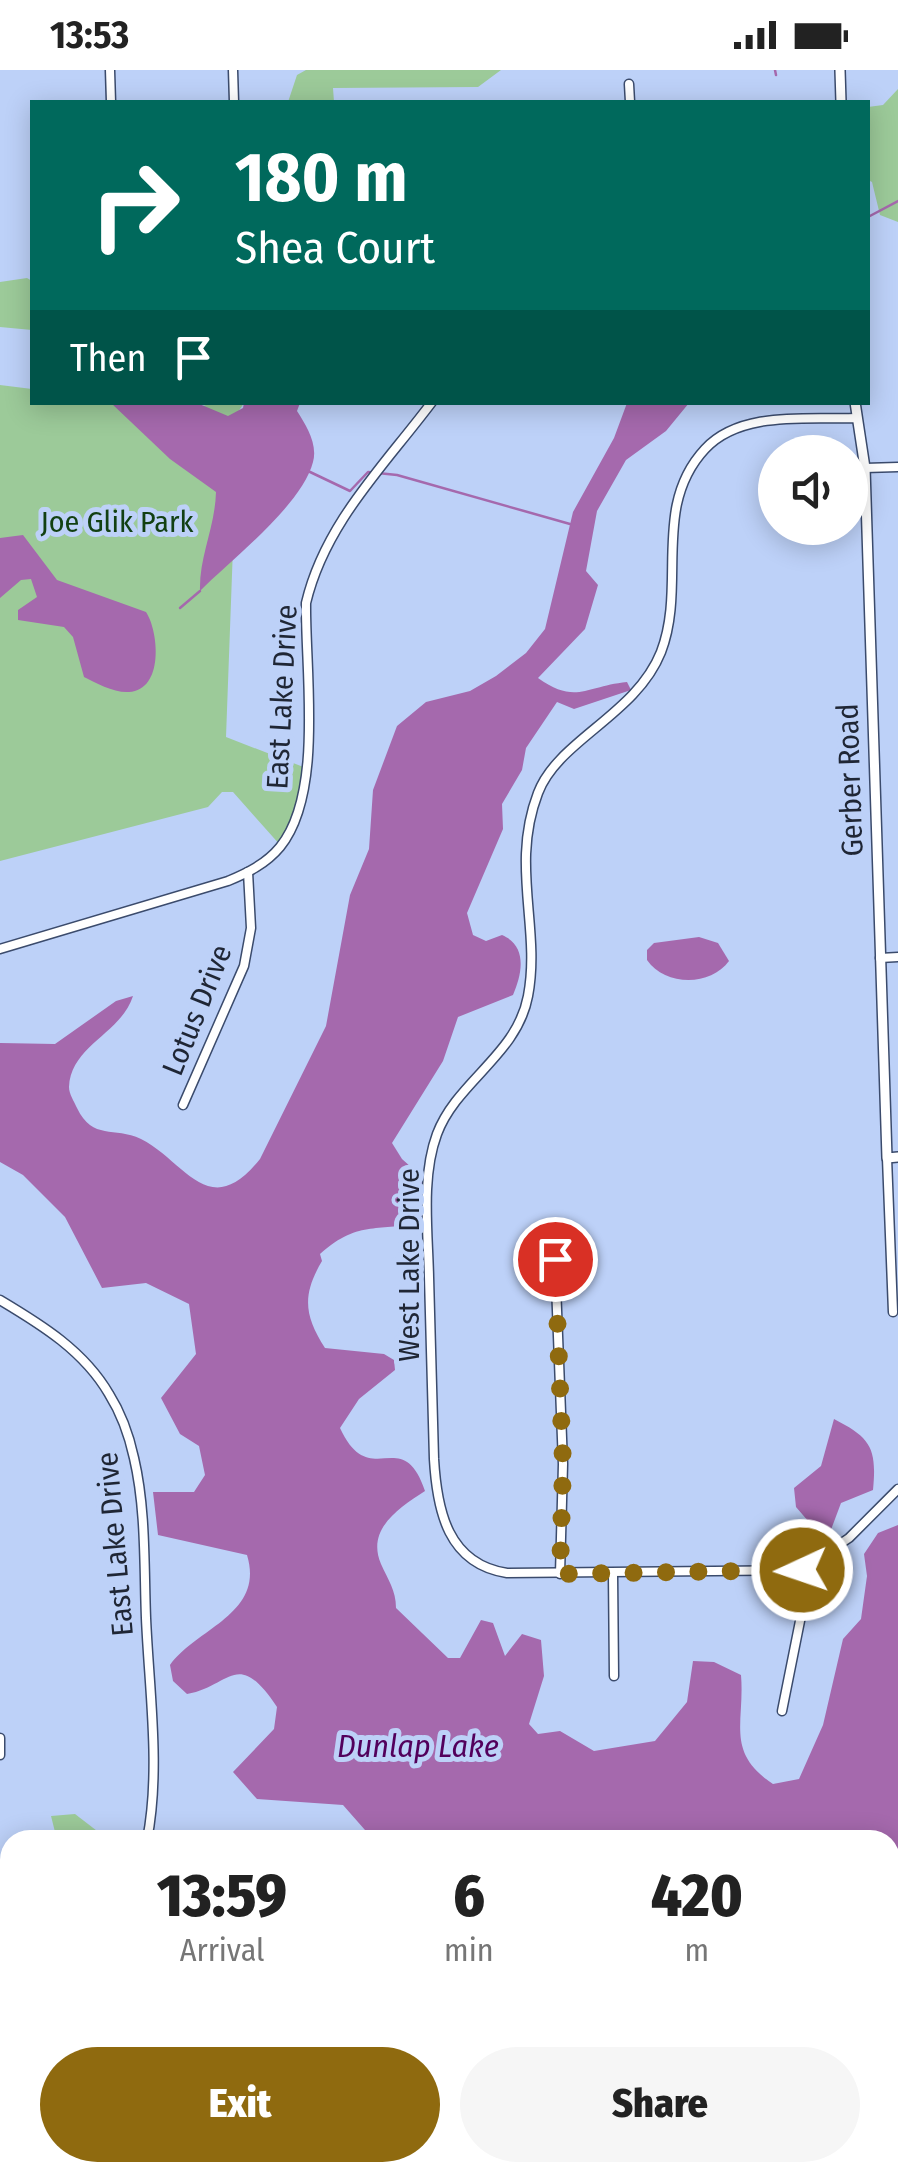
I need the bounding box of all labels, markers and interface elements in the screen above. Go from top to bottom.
text: 13:53 [50,12,129,58]
text: 180 m [235,136,408,220]
icon: right [70,140,200,270]
text: Shea Court [235,221,435,275]
icon: arrive [166,330,221,385]
text: Then [70,335,146,381]
map controls [758,435,868,545]
button: sound [758,435,868,545]
park label: Joe Glik Park [41,504,193,540]
street label: East Lake Drive [259,604,305,790]
street label: Gerber Road [829,703,871,857]
street label: Lotus Drive [155,940,239,1080]
street label: West Lake Drive [391,1168,427,1362]
pin [513,1217,598,1302]
icon: arrive [528,1232,583,1287]
street label: East Lake Drive [89,1450,141,1638]
position arrow [750,1518,854,1622]
water label: Dunlap Lake [337,1727,499,1765]
text: 13:59 [157,1860,287,1932]
text: 6 [453,1860,485,1932]
text: 420 [651,1860,743,1932]
text: Arrival [180,1931,264,1969]
text: min [444,1931,494,1969]
text: m [685,1931,709,1969]
button: Exit [40,2047,440,2162]
button: Share [460,2047,860,2162]

